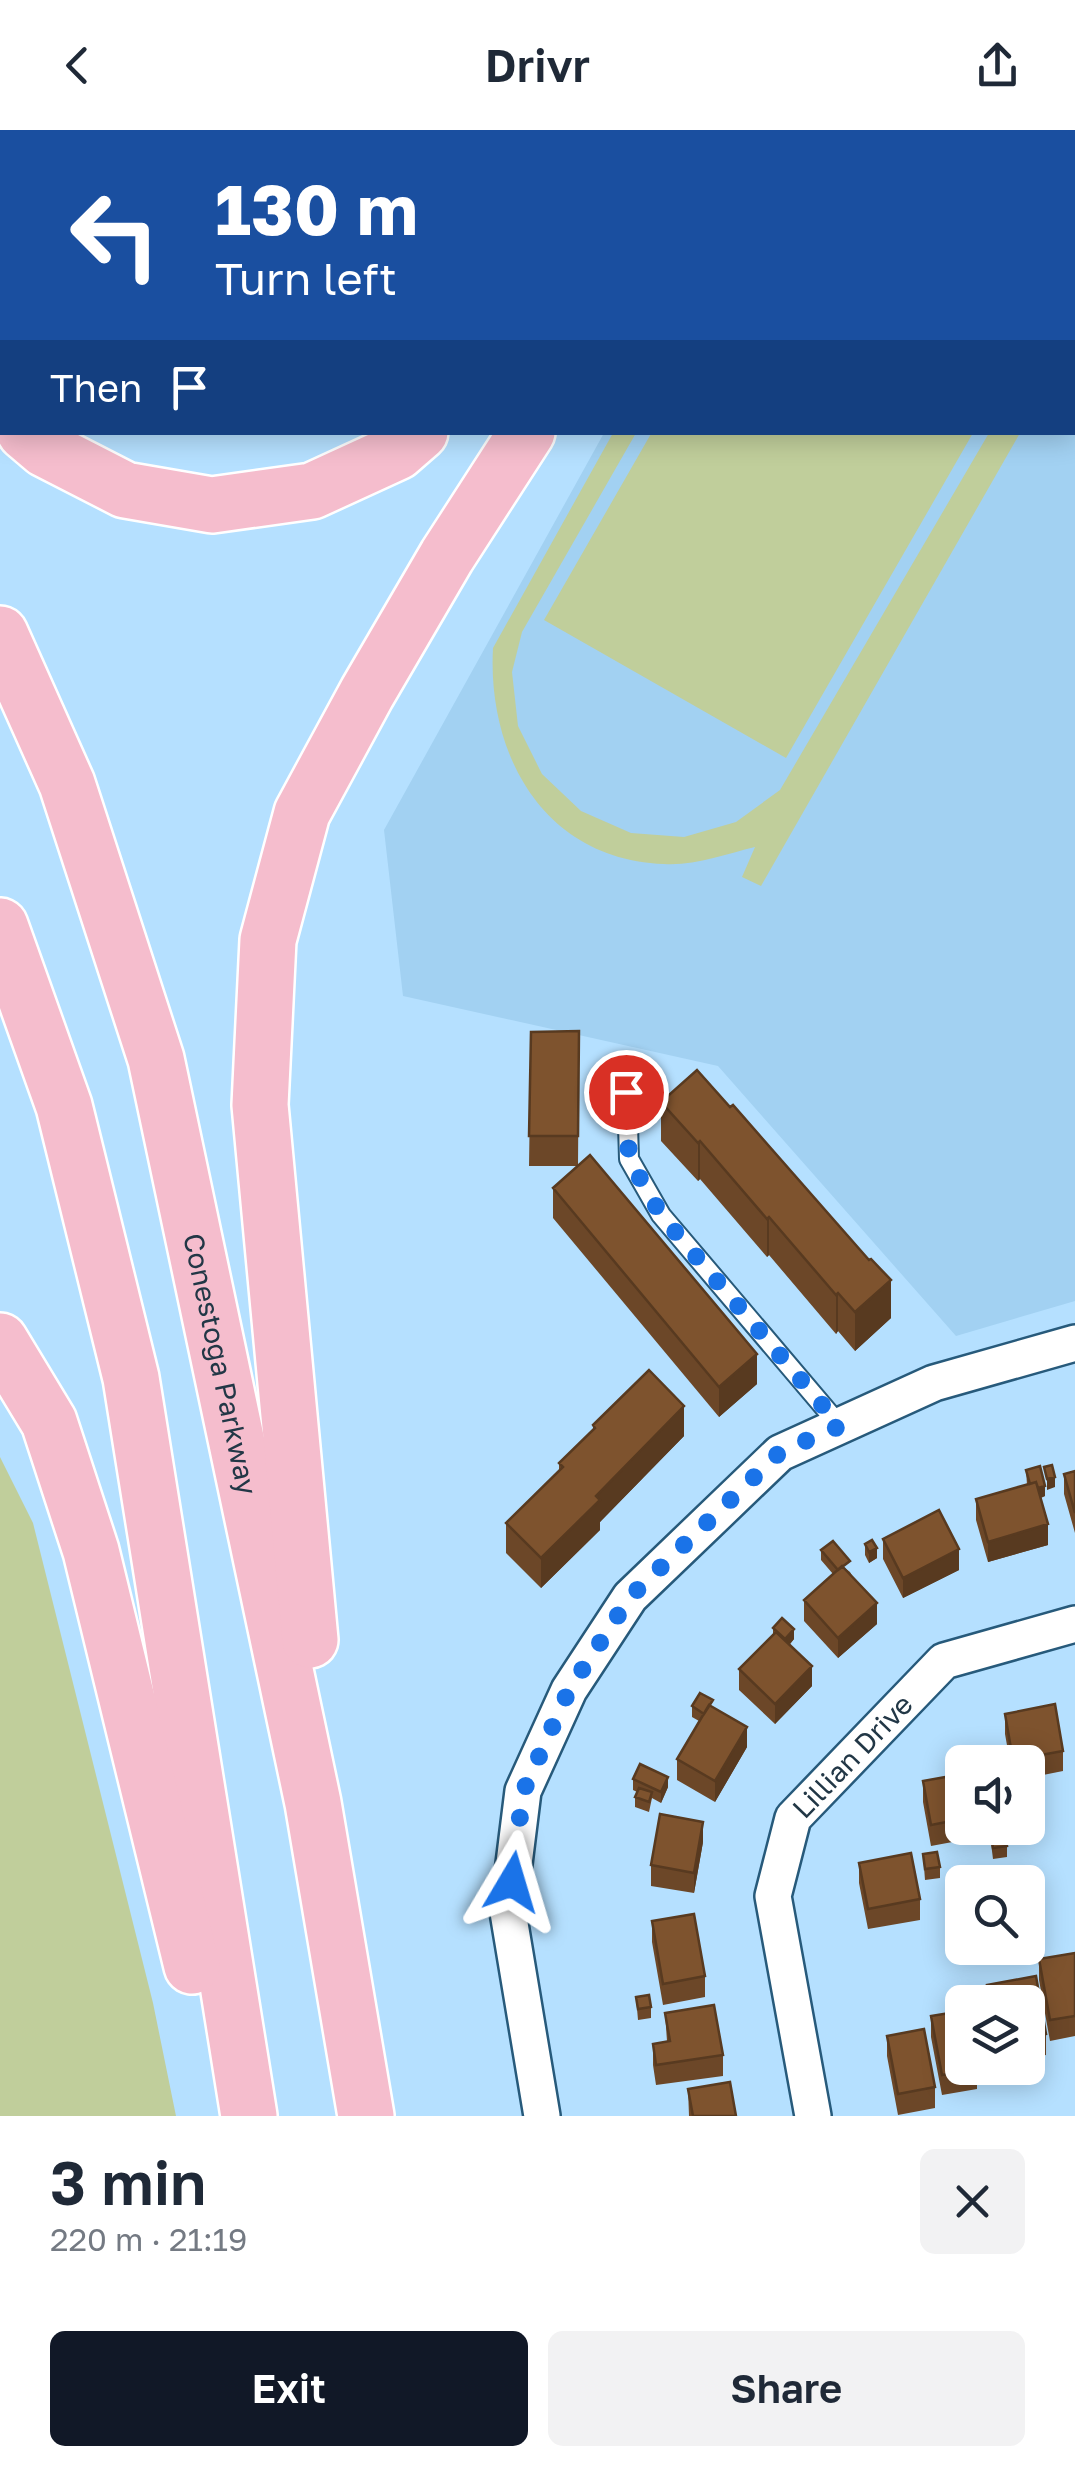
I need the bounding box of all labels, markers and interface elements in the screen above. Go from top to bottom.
icon: back [50,38,105,93]
text: Drivr [485,38,590,92]
icon: share [970,38,1025,93]
text: 130 m [215,166,418,250]
icon: left [50,170,180,300]
text: Turn left [215,251,397,305]
icon: arrive [162,360,217,415]
text: Then [50,365,142,410]
pin [584,1050,669,1135]
icon: arrive [599,1065,654,1120]
street label: Conestoga Parkway [177,1230,265,1498]
street label: Lillian Drive [785,1687,919,1824]
map controls [945,1745,1045,2085]
button: sound [945,1745,1045,1845]
position arrow [460,1830,564,1934]
button: search [945,1865,1045,1965]
button: layers [945,1985,1045,2085]
text: 3 min [50,2146,206,2218]
button: close [920,2149,1025,2254]
text: 220 m · 21:19 [50,2220,247,2258]
button: Exit [50,2331,528,2446]
button: Share [548,2331,1025,2446]

